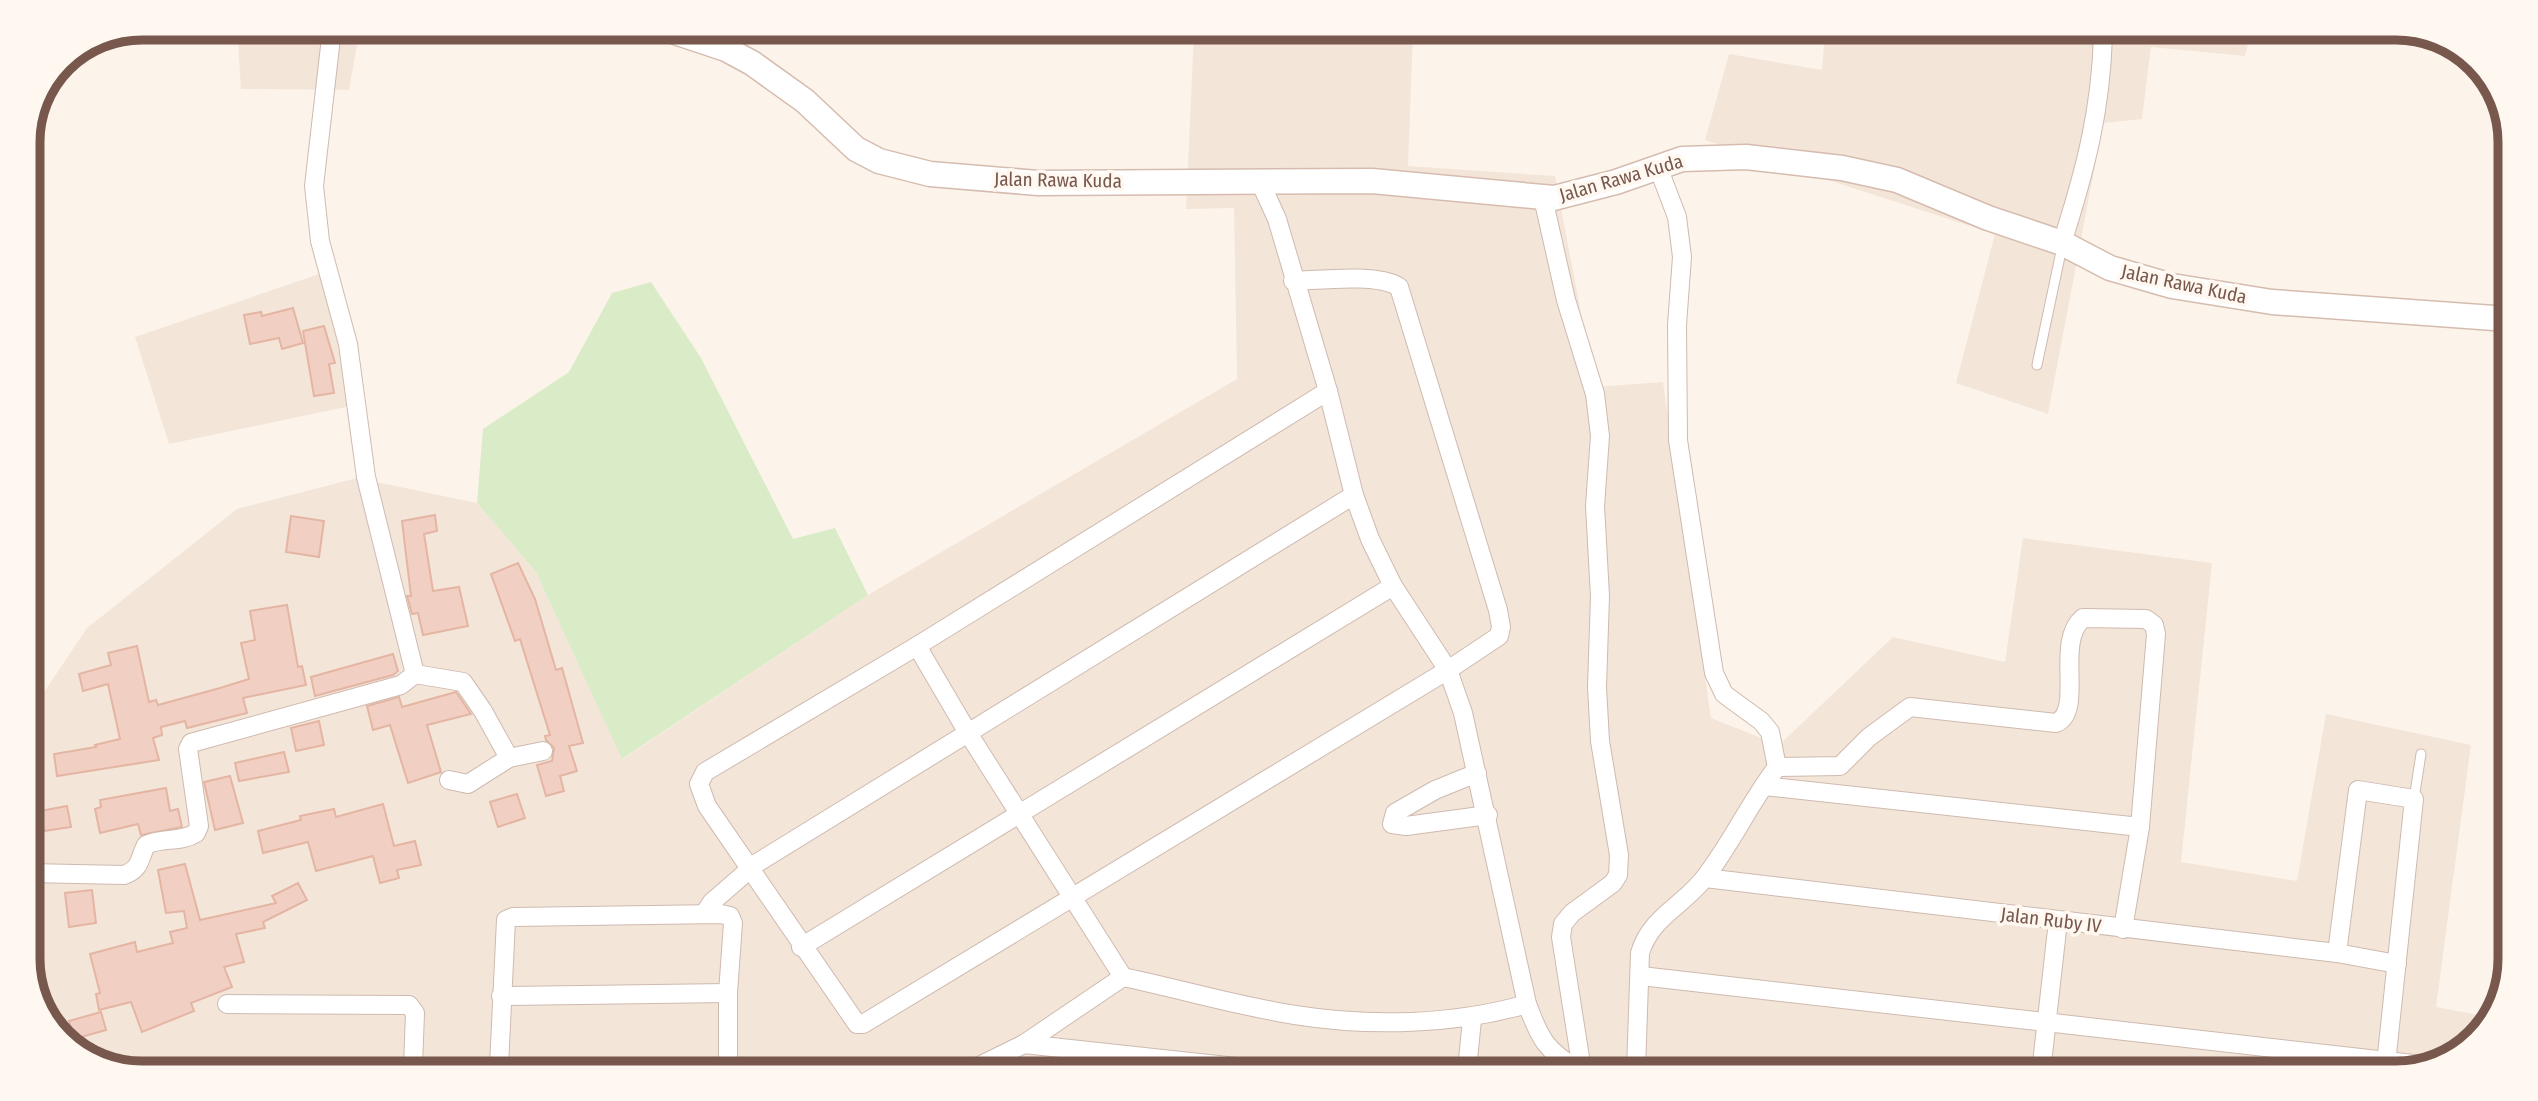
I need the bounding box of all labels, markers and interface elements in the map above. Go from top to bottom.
street label: Jalan Rawa Kuda [1556,149,1686,207]
street label: Jalan Rawa Kuda [994,167,1122,193]
street label: Jalan Rawa Kuda [2119,259,2249,309]
street label: Jalan Ruby IV [2000,902,2103,938]

